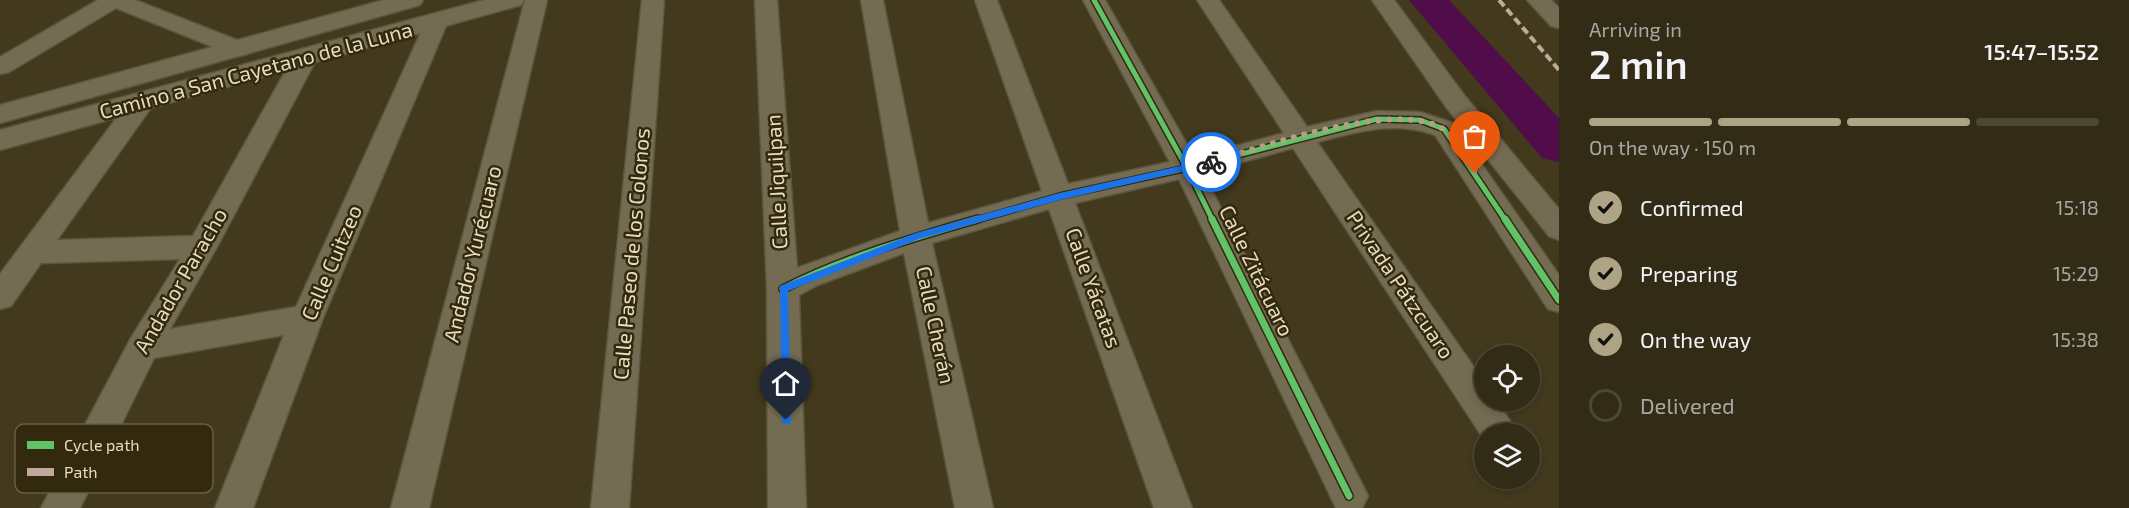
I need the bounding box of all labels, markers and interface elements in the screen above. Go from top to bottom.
street label: Camino a San Cayetano de la Luna [96,16,415,123]
text: Arriving in [1589,17,1682,41]
text: 15:47–15:52 [1984,38,2099,64]
text: 2 min [1589,40,1688,87]
pin [1449,111,1500,173]
street label: Calle Jiquilpan [759,114,792,250]
icon: bag [1458,120,1491,153]
street label: Calle Paseo de los Colonos [607,127,654,381]
courier [1181,132,1241,192]
text: On the way · 150 m [1589,135,1756,159]
icon: bike [1195,146,1228,179]
street label: Andador Yurécuaro [438,163,506,344]
icon: check [1589,191,1622,224]
text: Confirmed [1640,194,1744,220]
text: 15:18 [2056,195,2099,219]
street label: Calle Cuitzeo [295,201,366,324]
street label: Calle Zitácuaro [1215,201,1300,340]
street label: Andador Paracho [128,203,231,357]
street label: Privada Pátzcuaro [1342,205,1460,363]
street label: Calle Yácatas [1061,224,1128,351]
icon: check [1589,257,1622,290]
text: Preparing [1640,260,1738,286]
text: 15:29 [2053,261,2099,285]
street label: Calle Cherán [912,264,961,386]
icon: check [1589,323,1622,356]
text: On the way [1640,326,1751,352]
text: 15:38 [2052,327,2099,351]
map controls [1474,345,1540,489]
button: locate [1474,345,1540,411]
pin [760,358,811,420]
icon: home [769,367,802,400]
text: Delivered [1640,392,1735,418]
button: layers [1474,423,1540,489]
legend [15,424,213,493]
text: Cycle path [64,435,140,454]
text: Path [64,462,98,481]

